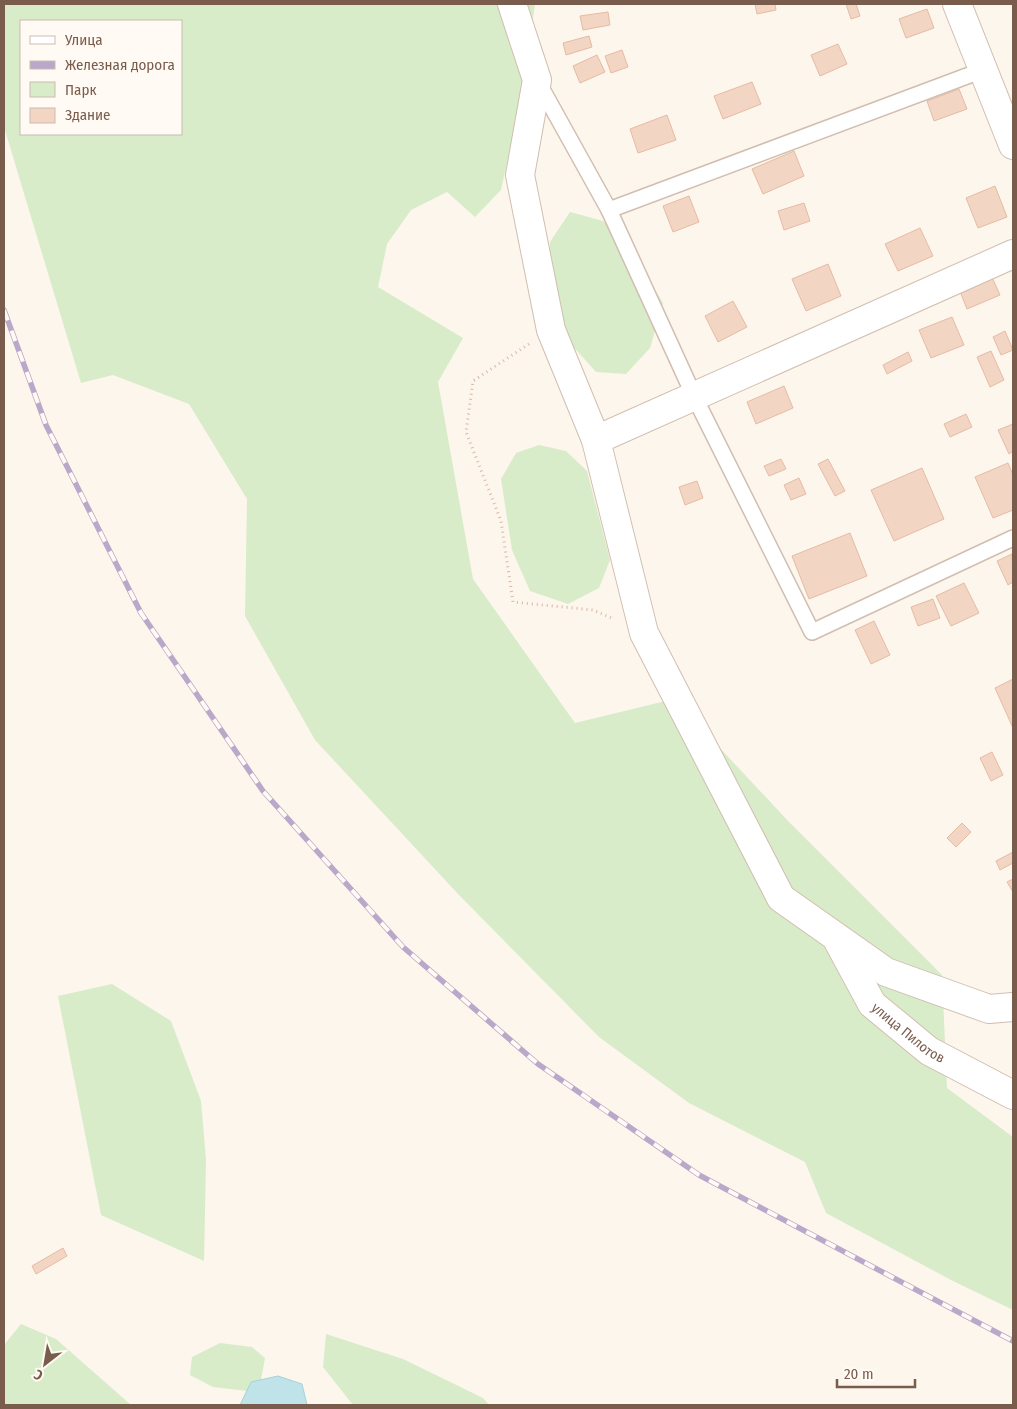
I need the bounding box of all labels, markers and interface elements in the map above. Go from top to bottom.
legend [20,20,182,135]
text: Улица [64,31,103,49]
text: Железная дорога [65,56,175,74]
text: Парк [65,81,96,99]
text: Здание [65,106,111,124]
street label: улица Пилотов [868,999,948,1067]
north arrow [20,1339,70,1389]
scale bar [837,1356,914,1388]
text: С [30,1365,46,1384]
text: 20 m [844,1365,874,1383]

